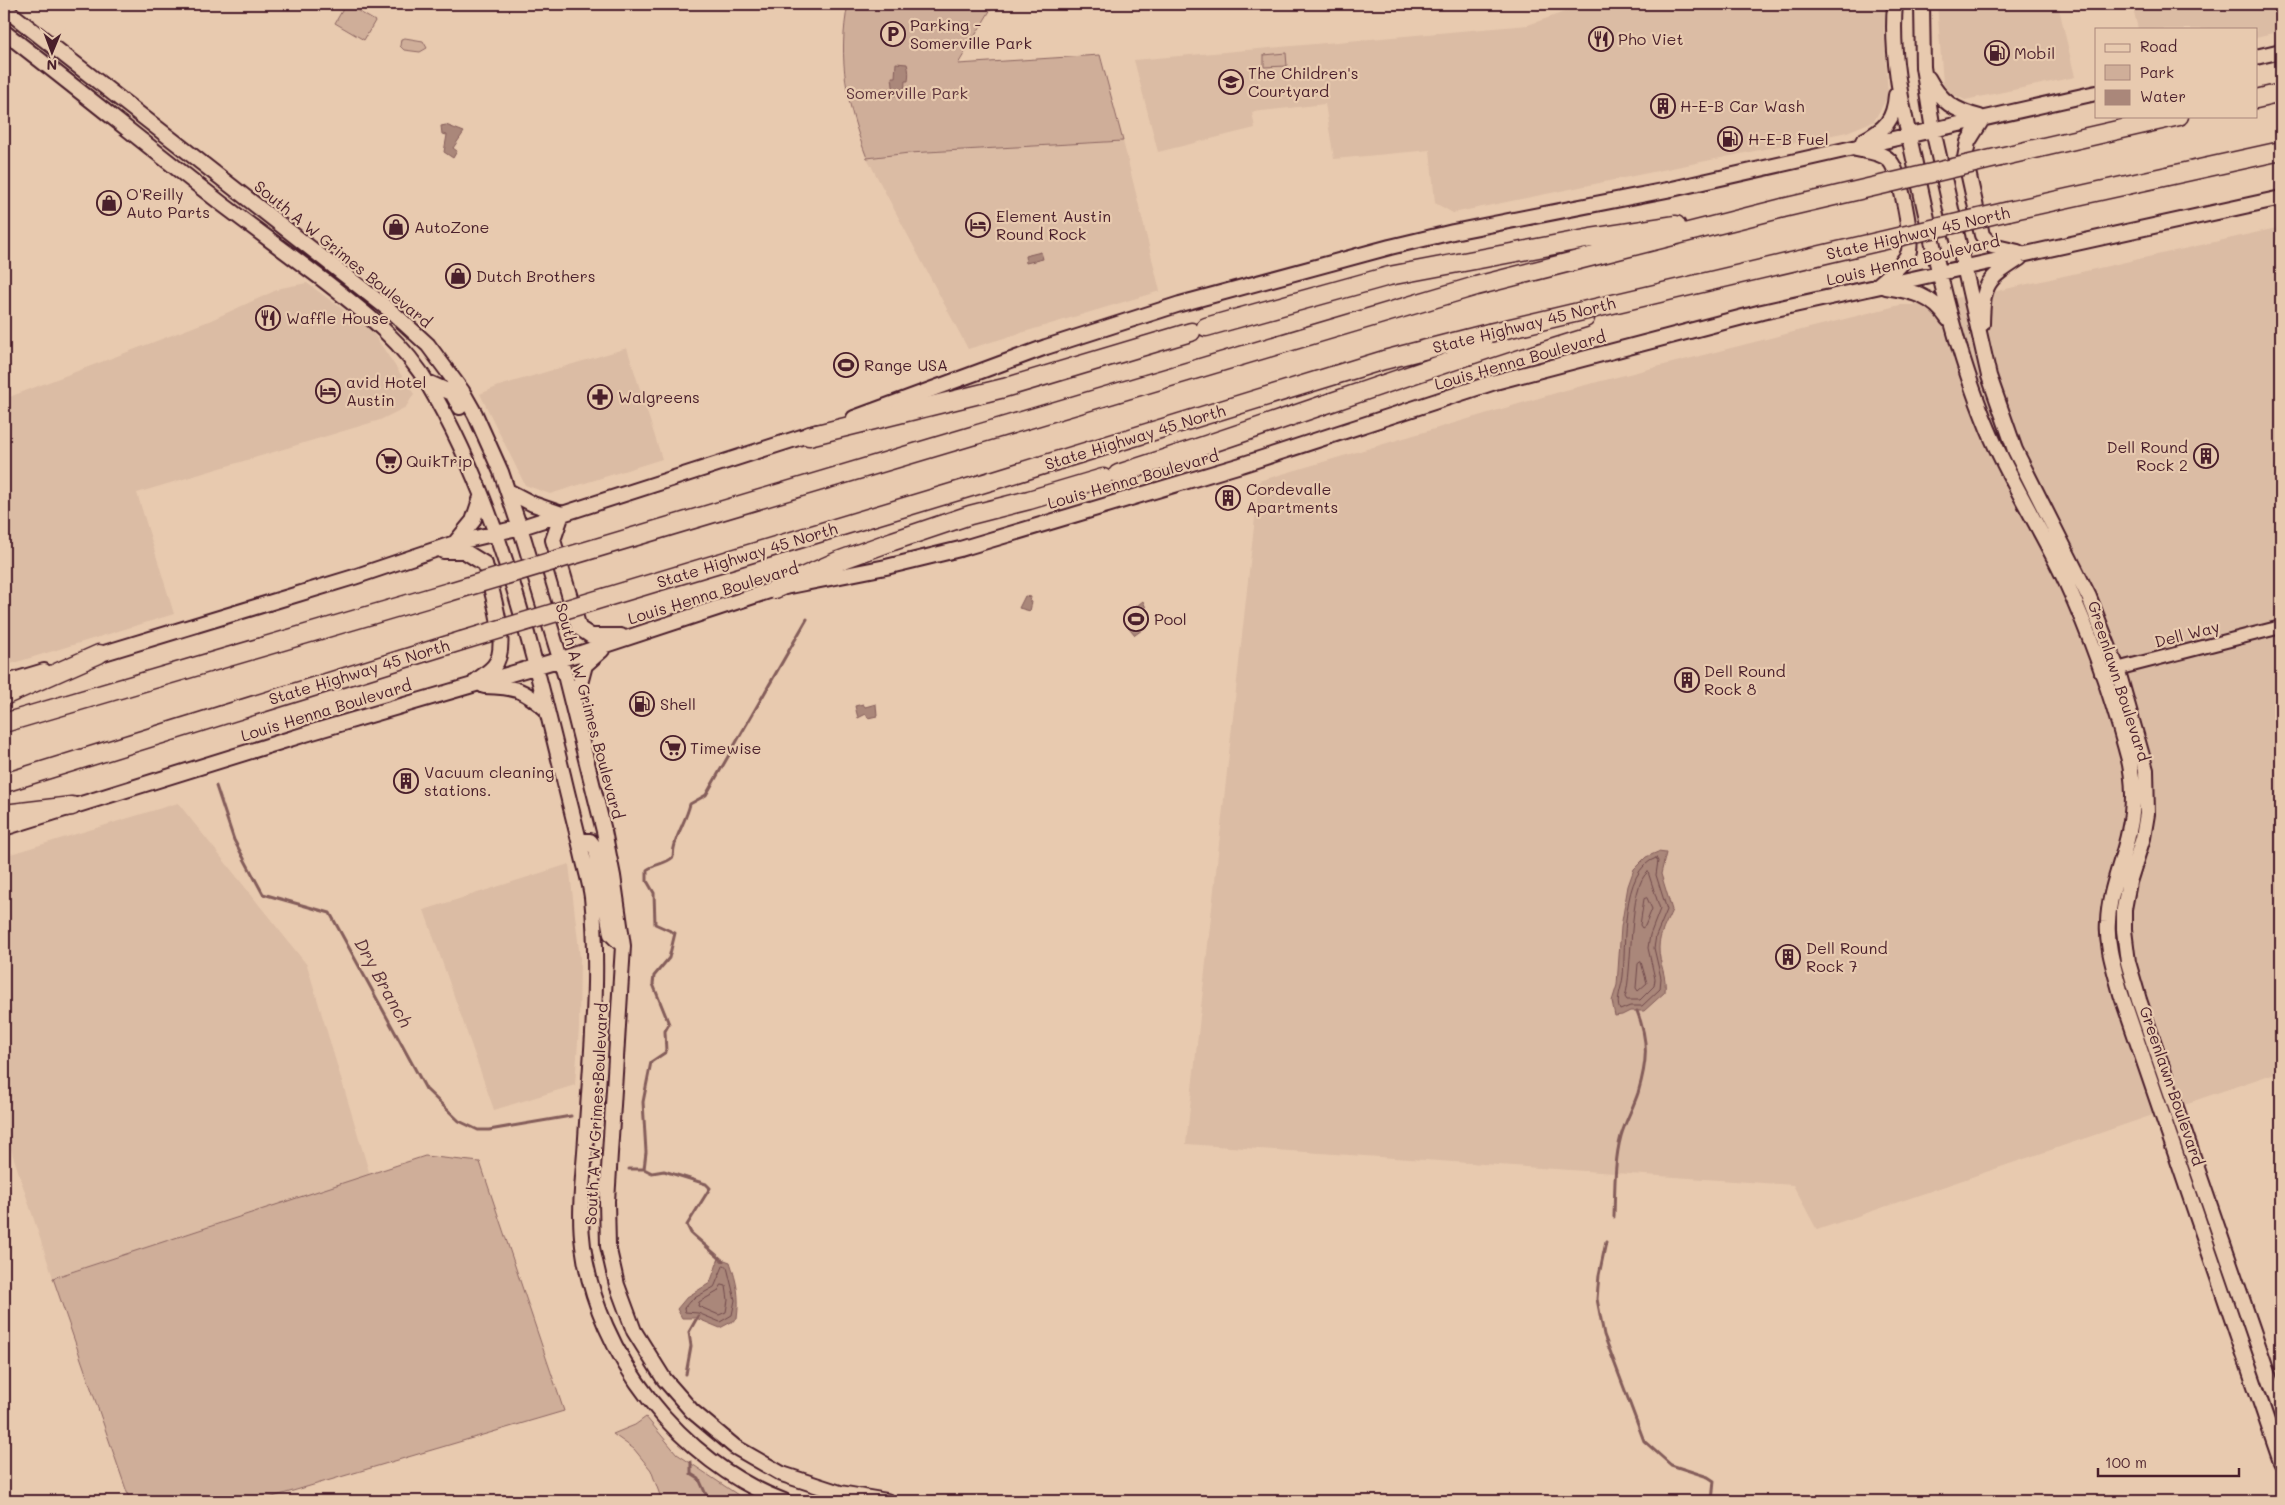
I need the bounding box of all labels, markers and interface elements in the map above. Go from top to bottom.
place label: Parking - Somerville Park [910,14,1032,53]
parking icon: Parking - Somerville Park [880,21,906,47]
restaurant icon: Pho Viet [1588,26,1614,52]
north arrow [28,28,78,78]
place label: Pho Viet [1618,28,1684,49]
legend [2095,28,2258,118]
text: Road [2140,36,2177,56]
fuel station icon: Mobil [1984,40,2010,66]
place label: Mobil [2014,42,2055,63]
text: N [46,56,57,75]
place label: The Children's Courtyard [1248,62,1359,101]
text: Park [2140,62,2174,82]
school or university icon: The Children's Courtyard [1218,69,1244,95]
park label: Somerville Park [846,82,968,103]
text: Water [2140,86,2186,106]
building icon: H-E-B Car Wash [1650,93,1676,119]
place label: H-E-B Car Wash [1680,95,1805,116]
fuel station icon: H-E-B Fuel [1717,126,1743,152]
place label: H-E-B Fuel [1748,128,1829,149]
street label: South A W Grimes Boulevard [250,175,437,332]
place label: O'Reilly Auto Parts [126,183,210,222]
shop icon: O'Reilly Auto Parts [96,190,122,216]
street label: State Highway 45 North [1824,201,2012,264]
place label: Element Austin Round Rock [996,205,1111,244]
hotel icon: Element Austin Round Rock [965,212,991,238]
shop icon: AutoZone [383,214,409,240]
place label: AutoZone [414,216,489,237]
street label: Louis Henna Boulevard [1824,229,2002,290]
shop icon: Dutch Brothers [445,263,471,289]
place label: Dutch Brothers [476,265,596,286]
street label: State Highway 45 North [1430,292,1618,357]
restaurant icon: Waffle House [255,305,281,331]
place label: Waffle House [286,307,389,328]
street label: Louis Henna Boulevard [1432,325,1608,394]
sports icon: Range USA [833,352,859,378]
place label: Range USA [864,354,948,375]
place label: avid Hotel Austin [346,371,426,410]
hotel icon: avid Hotel Austin [315,378,341,404]
pharmacy icon: Walgreens [587,384,613,410]
place label: Walgreens [618,386,700,407]
street label: State Highway 45 North [1042,399,1228,474]
place label: Dell Round Rock 2 [2106,436,2188,475]
building icon: Dell Round Rock 2 [2193,443,2219,469]
street label: Louis Henna Boulevard [1045,444,1221,513]
supermarket icon: QuikTrip [376,448,402,474]
place label: QuikTrip [406,450,472,471]
place label: Cordevalle Apartments [1246,478,1338,517]
building icon: Cordevalle Apartments [1215,485,1241,511]
street label: State Highway 45 North [654,517,840,592]
street label: Louis Henna Boulevard [625,557,801,628]
street label: Greenlawn Boulevard [2084,598,2155,764]
street label: South A W Grimes Boulevard [552,601,629,821]
sports icon: Pool [1123,606,1149,632]
place label: Pool [1154,608,1187,629]
street label: Dell Way [2152,615,2222,652]
street label: State Highway 45 North [266,634,452,709]
place label: Dell Round Rock 8 [1704,660,1786,699]
building icon: Dell Round Rock 8 [1674,667,1700,693]
street label: Louis Henna Boulevard [238,674,414,745]
fuel station icon: Shell [629,691,655,717]
place label: Shell [660,693,696,714]
supermarket icon: Timewise [660,735,686,761]
place label: Timewise [690,737,761,758]
place label: Vacuum cleaning stations. [424,761,554,800]
building icon: Vacuum cleaning stations. [393,768,419,794]
water label: Dry Branch [349,934,418,1031]
place label: Dell Round Rock 7 [1806,937,1888,976]
building icon: Dell Round Rock 7 [1775,944,1801,970]
street label: South A W Grimes Boulevard [579,1002,612,1226]
street label: Greenlawn Boulevard [2135,1003,2210,1169]
scale bar [2098,1445,2239,1477]
text: 100 m [2105,1452,2147,1472]

